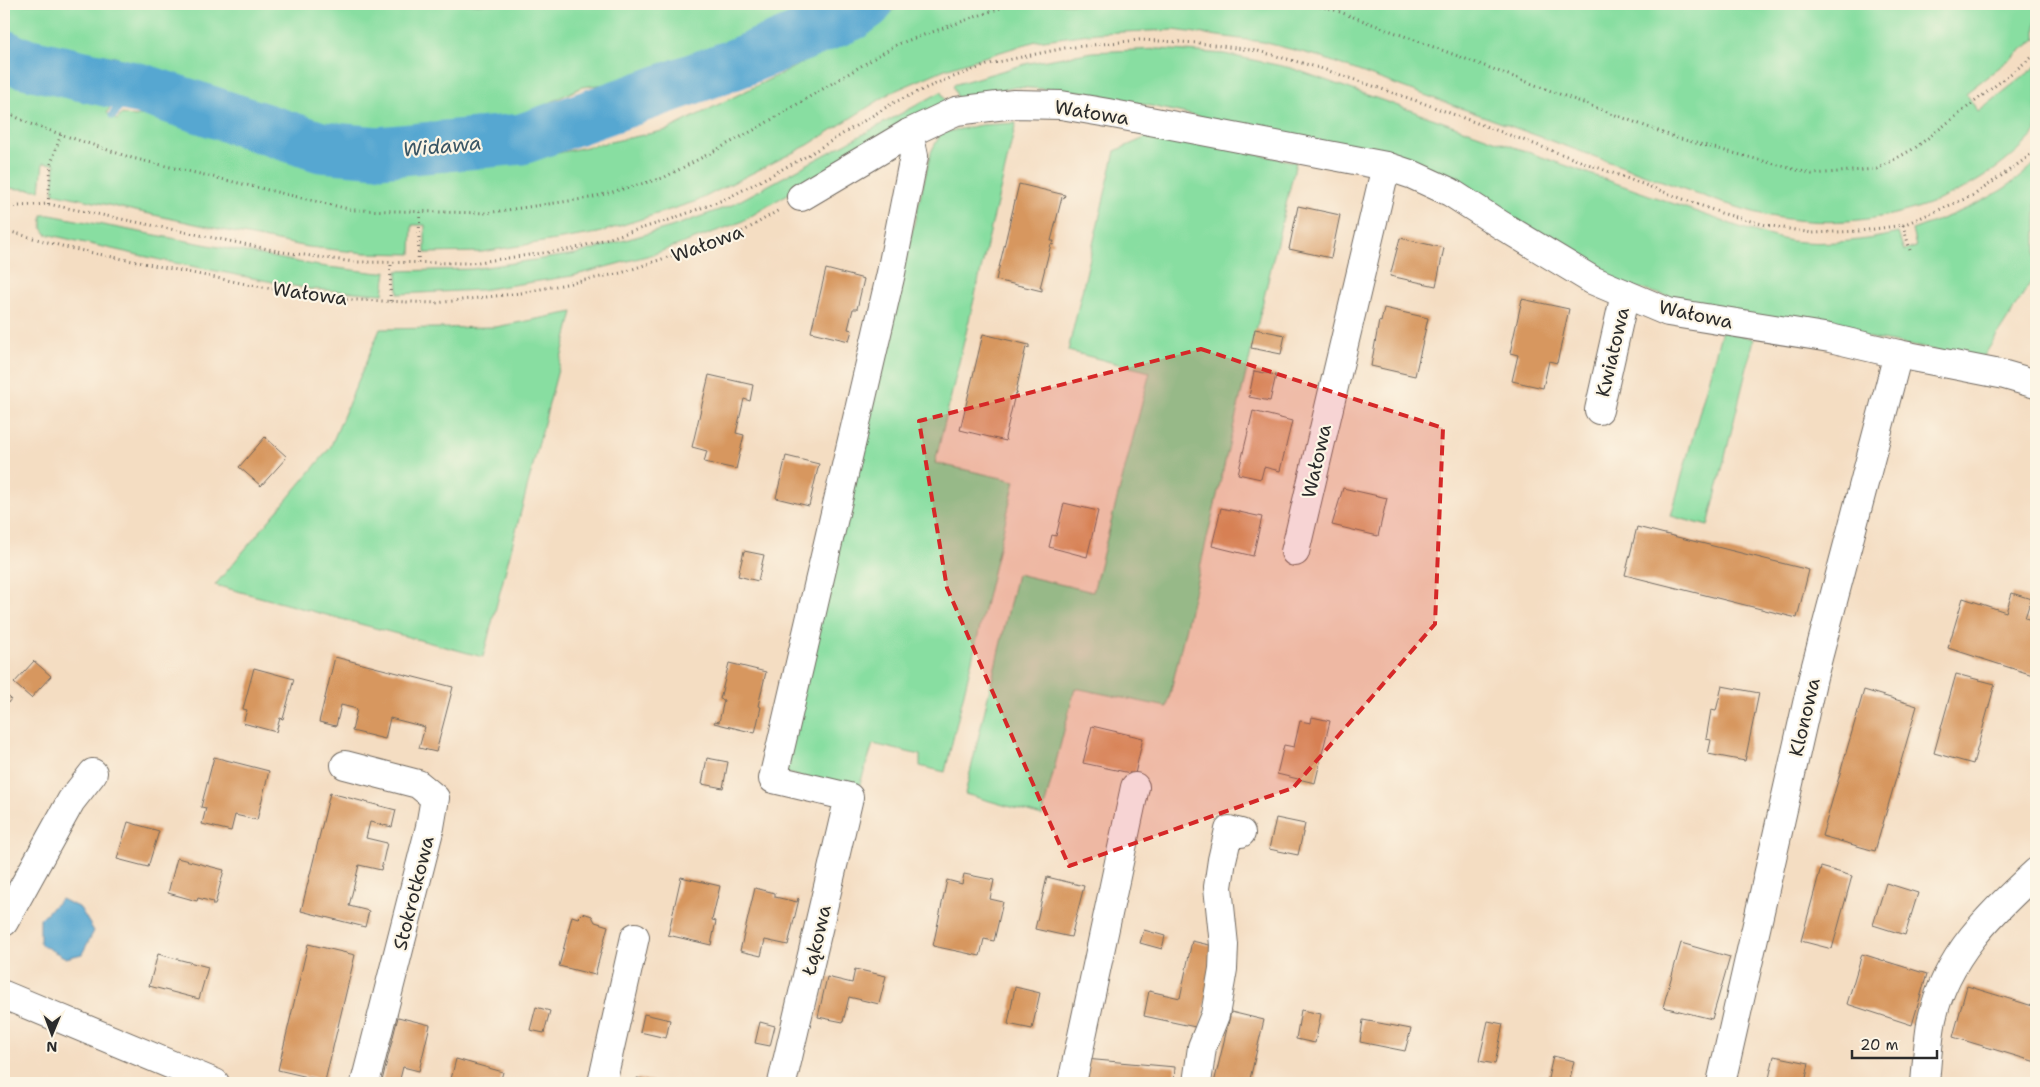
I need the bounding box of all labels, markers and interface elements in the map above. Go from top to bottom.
street label: Wałowa [1053,94,1131,131]
water label: Widawa [402,130,482,162]
street label: Wałowa [668,219,747,268]
street label: Wałowa [271,276,349,311]
street label: Wałowa [1657,294,1735,335]
street label: Kwiatowa [1590,305,1635,399]
street label: Wałowa [1296,422,1337,501]
street label: Klonowa [1783,675,1826,759]
street label: Stokrotkowa [387,833,440,953]
street label: Łąkowa [796,902,837,979]
north arrow [28,1010,78,1060]
scale bar [1852,1027,1938,1059]
text: 20 m [1860,1035,1899,1055]
text: N [46,1038,57,1056]

